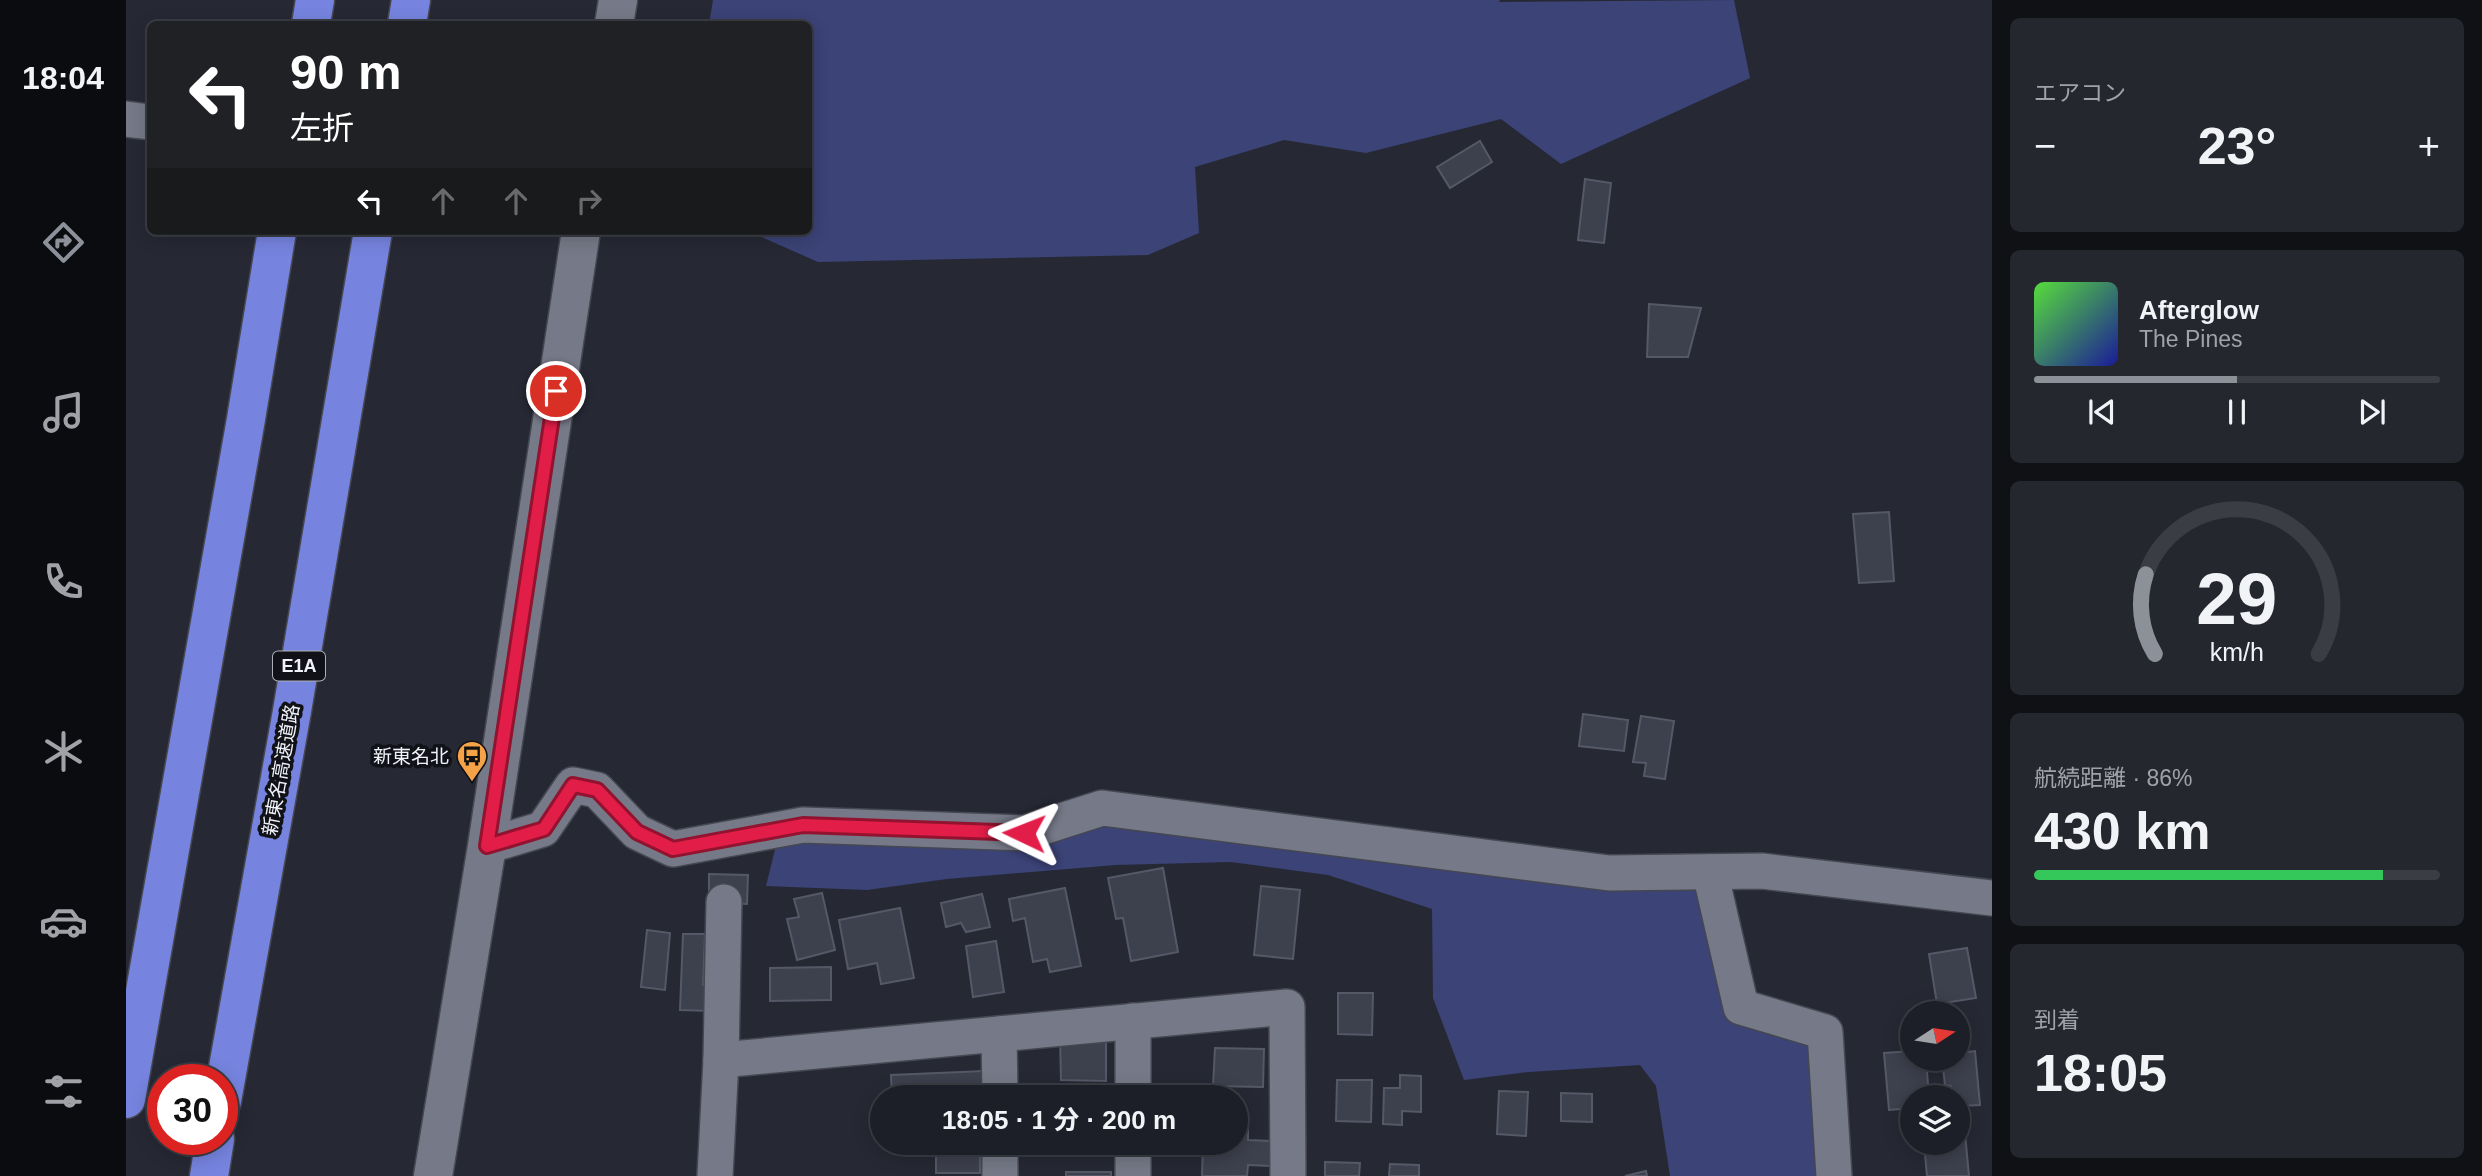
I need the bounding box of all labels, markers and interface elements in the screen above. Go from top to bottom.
text: 90 m [290,45,402,99]
icon: left [175,49,266,140]
text: 18:04 [22,60,104,96]
text: エアコン [2034,80,2126,106]
text: 左折 [290,110,354,146]
text: 23° [2198,117,2276,175]
text: − [2034,125,2056,167]
text: + [2418,125,2440,167]
icon: left [351,182,389,220]
icon: ahead [424,182,462,220]
icon: ahead [497,182,535,220]
icon: right [570,182,608,220]
icon: directions [39,218,88,267]
text: Afterglow [2139,295,2259,325]
text: The Pines [2139,326,2243,352]
pin [526,361,586,421]
icon: arrive [537,372,575,410]
icon: music [39,388,88,437]
icon: previous [2083,393,2121,431]
icon: pause [2218,393,2256,431]
icon: next [2353,393,2391,431]
icon: phone [39,557,88,606]
text: 29 [2197,558,2277,639]
text: km/h [2210,638,2264,666]
road number: E1A [273,652,325,680]
street label: 新東名高速道路 [259,703,303,837]
icon: climate [39,727,88,776]
bus stop icon: 新東名北 [455,739,489,783]
place label: 新東名北 [373,746,449,767]
text: 航続距離 · 86% [2034,765,2192,791]
position arrow [987,796,1061,870]
text: 430 km [2034,802,2210,860]
icon: car [39,897,88,946]
north arrow [1900,1001,1970,1071]
map controls [1900,1001,1970,1155]
text: 到着 [2034,1007,2080,1033]
text: 18:05 [2034,1044,2167,1102]
speed limit sign: 30 [147,1064,238,1155]
icon: filters [39,1067,88,1116]
button: layers [1900,1085,1970,1155]
text: 18:05 · 1 分 · 200 m [942,1105,1176,1135]

